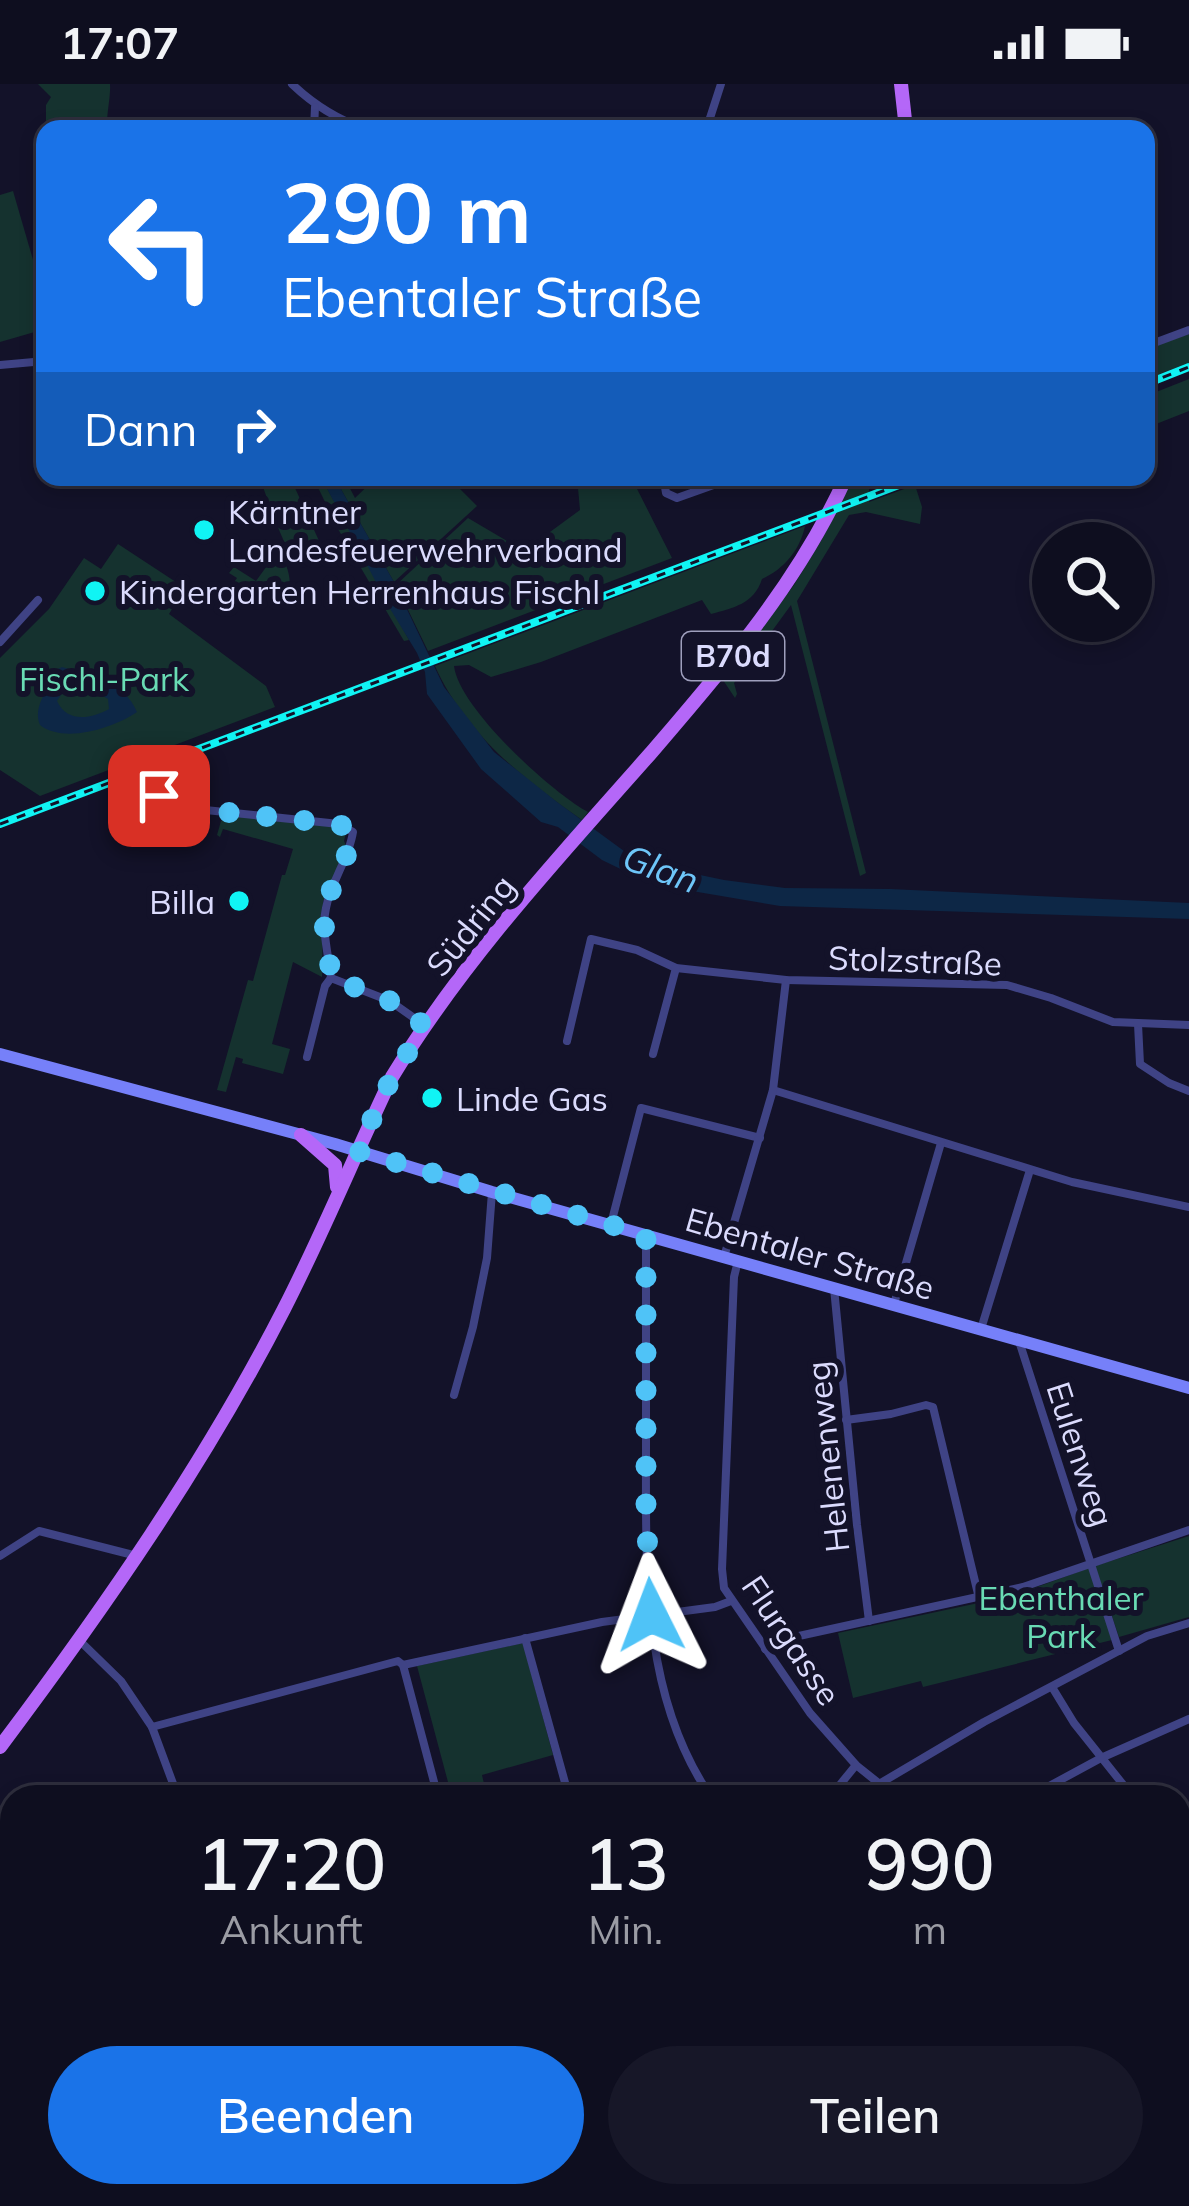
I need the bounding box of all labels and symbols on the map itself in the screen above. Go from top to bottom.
place label: Kärntner Landesfeuerwehrverband [228,491,623,570]
marker: Kärntner Landesfeuerwehrverband [191,517,217,543]
place label: Kindergarten Herrenhaus Fischl [119,571,600,612]
marker: Kindergarten Herrenhaus Fischl [82,578,108,604]
road number: B70d [682,632,784,680]
park label: Fischl-Park [19,658,190,699]
pin [108,745,210,847]
water label: Glan [617,834,705,902]
street label: Südring [417,866,523,984]
place label: Billa [149,881,215,922]
marker: Billa [226,888,252,914]
street label: Stolzstraße [827,936,1003,984]
place label: Linde Gas [456,1078,608,1119]
marker: Linde Gas [419,1085,445,1111]
street label: Ebentaler Straße [681,1198,939,1308]
street label: Helenenweg [797,1359,857,1555]
street label: Eulenweg [1038,1376,1124,1532]
position arrow [588,1552,714,1678]
street label: Flurgasse [734,1567,850,1713]
park label: Ebenthaler Park [979,1577,1144,1656]

